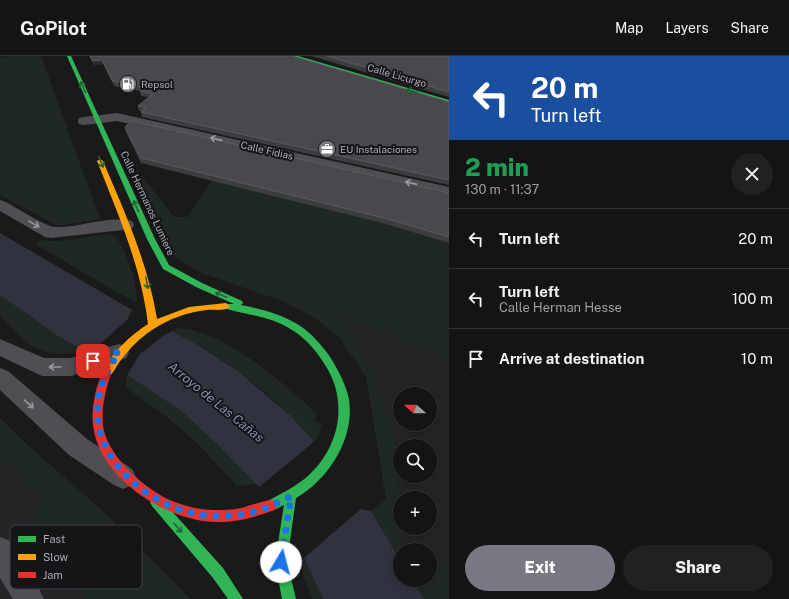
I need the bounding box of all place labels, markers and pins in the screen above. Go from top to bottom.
fuel station icon: Repsol [118,74,138,94]
place label: Repsol [141,78,173,90]
office icon: EU Instalaciones [317,139,337,159]
place label: EU Instalaciones [340,143,417,155]
pin [76,344,110,378]

